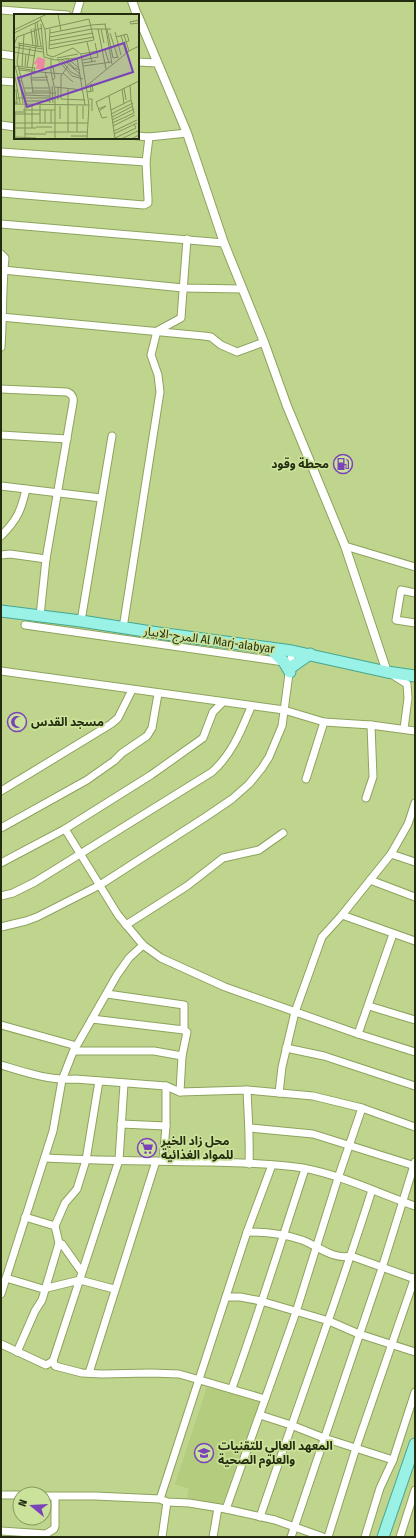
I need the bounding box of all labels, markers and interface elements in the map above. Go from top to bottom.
inset map [14,14,139,139]
fuel station icon: محطة وقود [332,453,354,475]
place label: محطة وقود [271,457,329,471]
street label: المرج-الابيار Al Marj-alabyar [141,624,276,658]
mosque icon: مسجد القدس [6,711,28,733]
place label: مسجد القدس [31,715,104,729]
place label: محل زاد الخير للمواد الغذائية [160,1134,233,1162]
supermarket icon: محل زاد الخير للمواد الغذائية [136,1137,158,1159]
place label: المعهد العالي للتقنيات والعلوم الصحية [218,1439,333,1469]
school or university icon: المعهد العالي للتقنيات والعلوم الصحية [193,1442,215,1464]
north arrow [12,1486,52,1526]
text: N [16,1498,30,1508]

